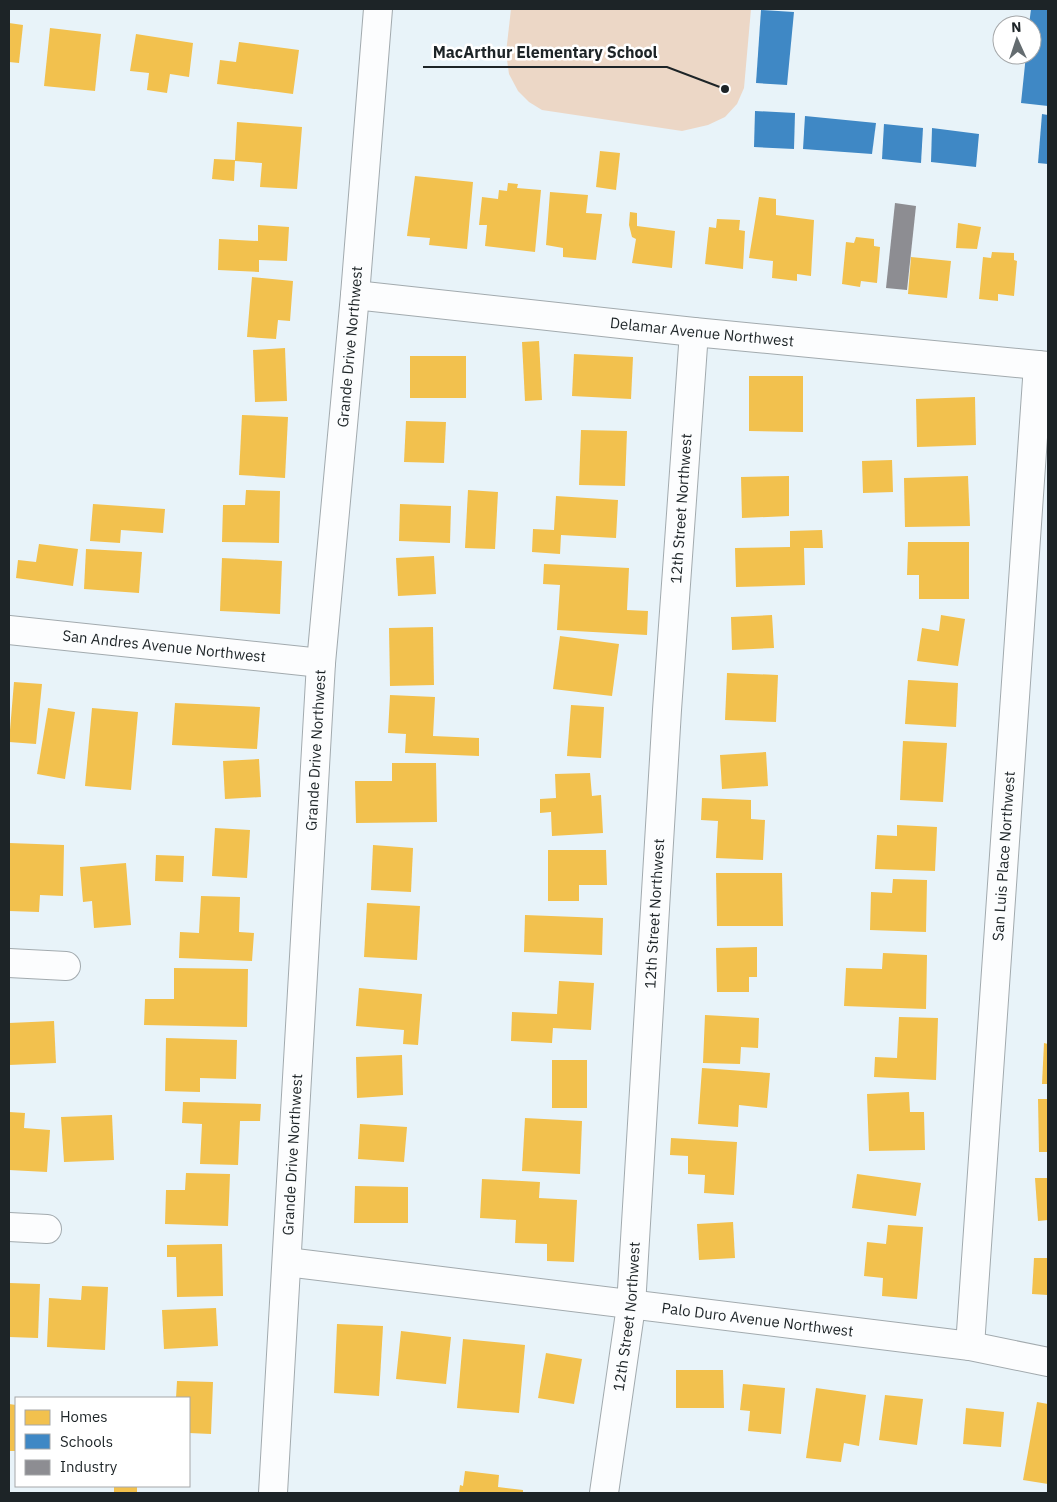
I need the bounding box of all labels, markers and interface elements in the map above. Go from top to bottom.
north arrow [992,15,1042,65]
text: N [1011,18,1022,36]
callout: MacArthur Elementary School [423,36,667,67]
text: MacArthur Elementary School [433,42,658,62]
street label: Grande Drive Northwest [333,265,366,428]
street label: Delamar Avenue Northwest [609,313,795,351]
street label: 12th Street Northwest [666,433,696,584]
street label: San Andres Avenue Northwest [62,626,267,666]
street label: Grande Drive Northwest [301,669,330,832]
street label: San Luis Place Northwest [988,771,1019,942]
street label: 12th Street Northwest [640,838,668,989]
street label: Grande Drive Northwest [278,1073,306,1236]
street label: 12th Street Northwest [609,1241,644,1393]
street label: Palo Duro Avenue Northwest [660,1298,855,1341]
legend [15,1397,190,1487]
text: Homes [60,1407,108,1426]
text: Schools [60,1432,113,1451]
text: Industry [60,1457,118,1476]

